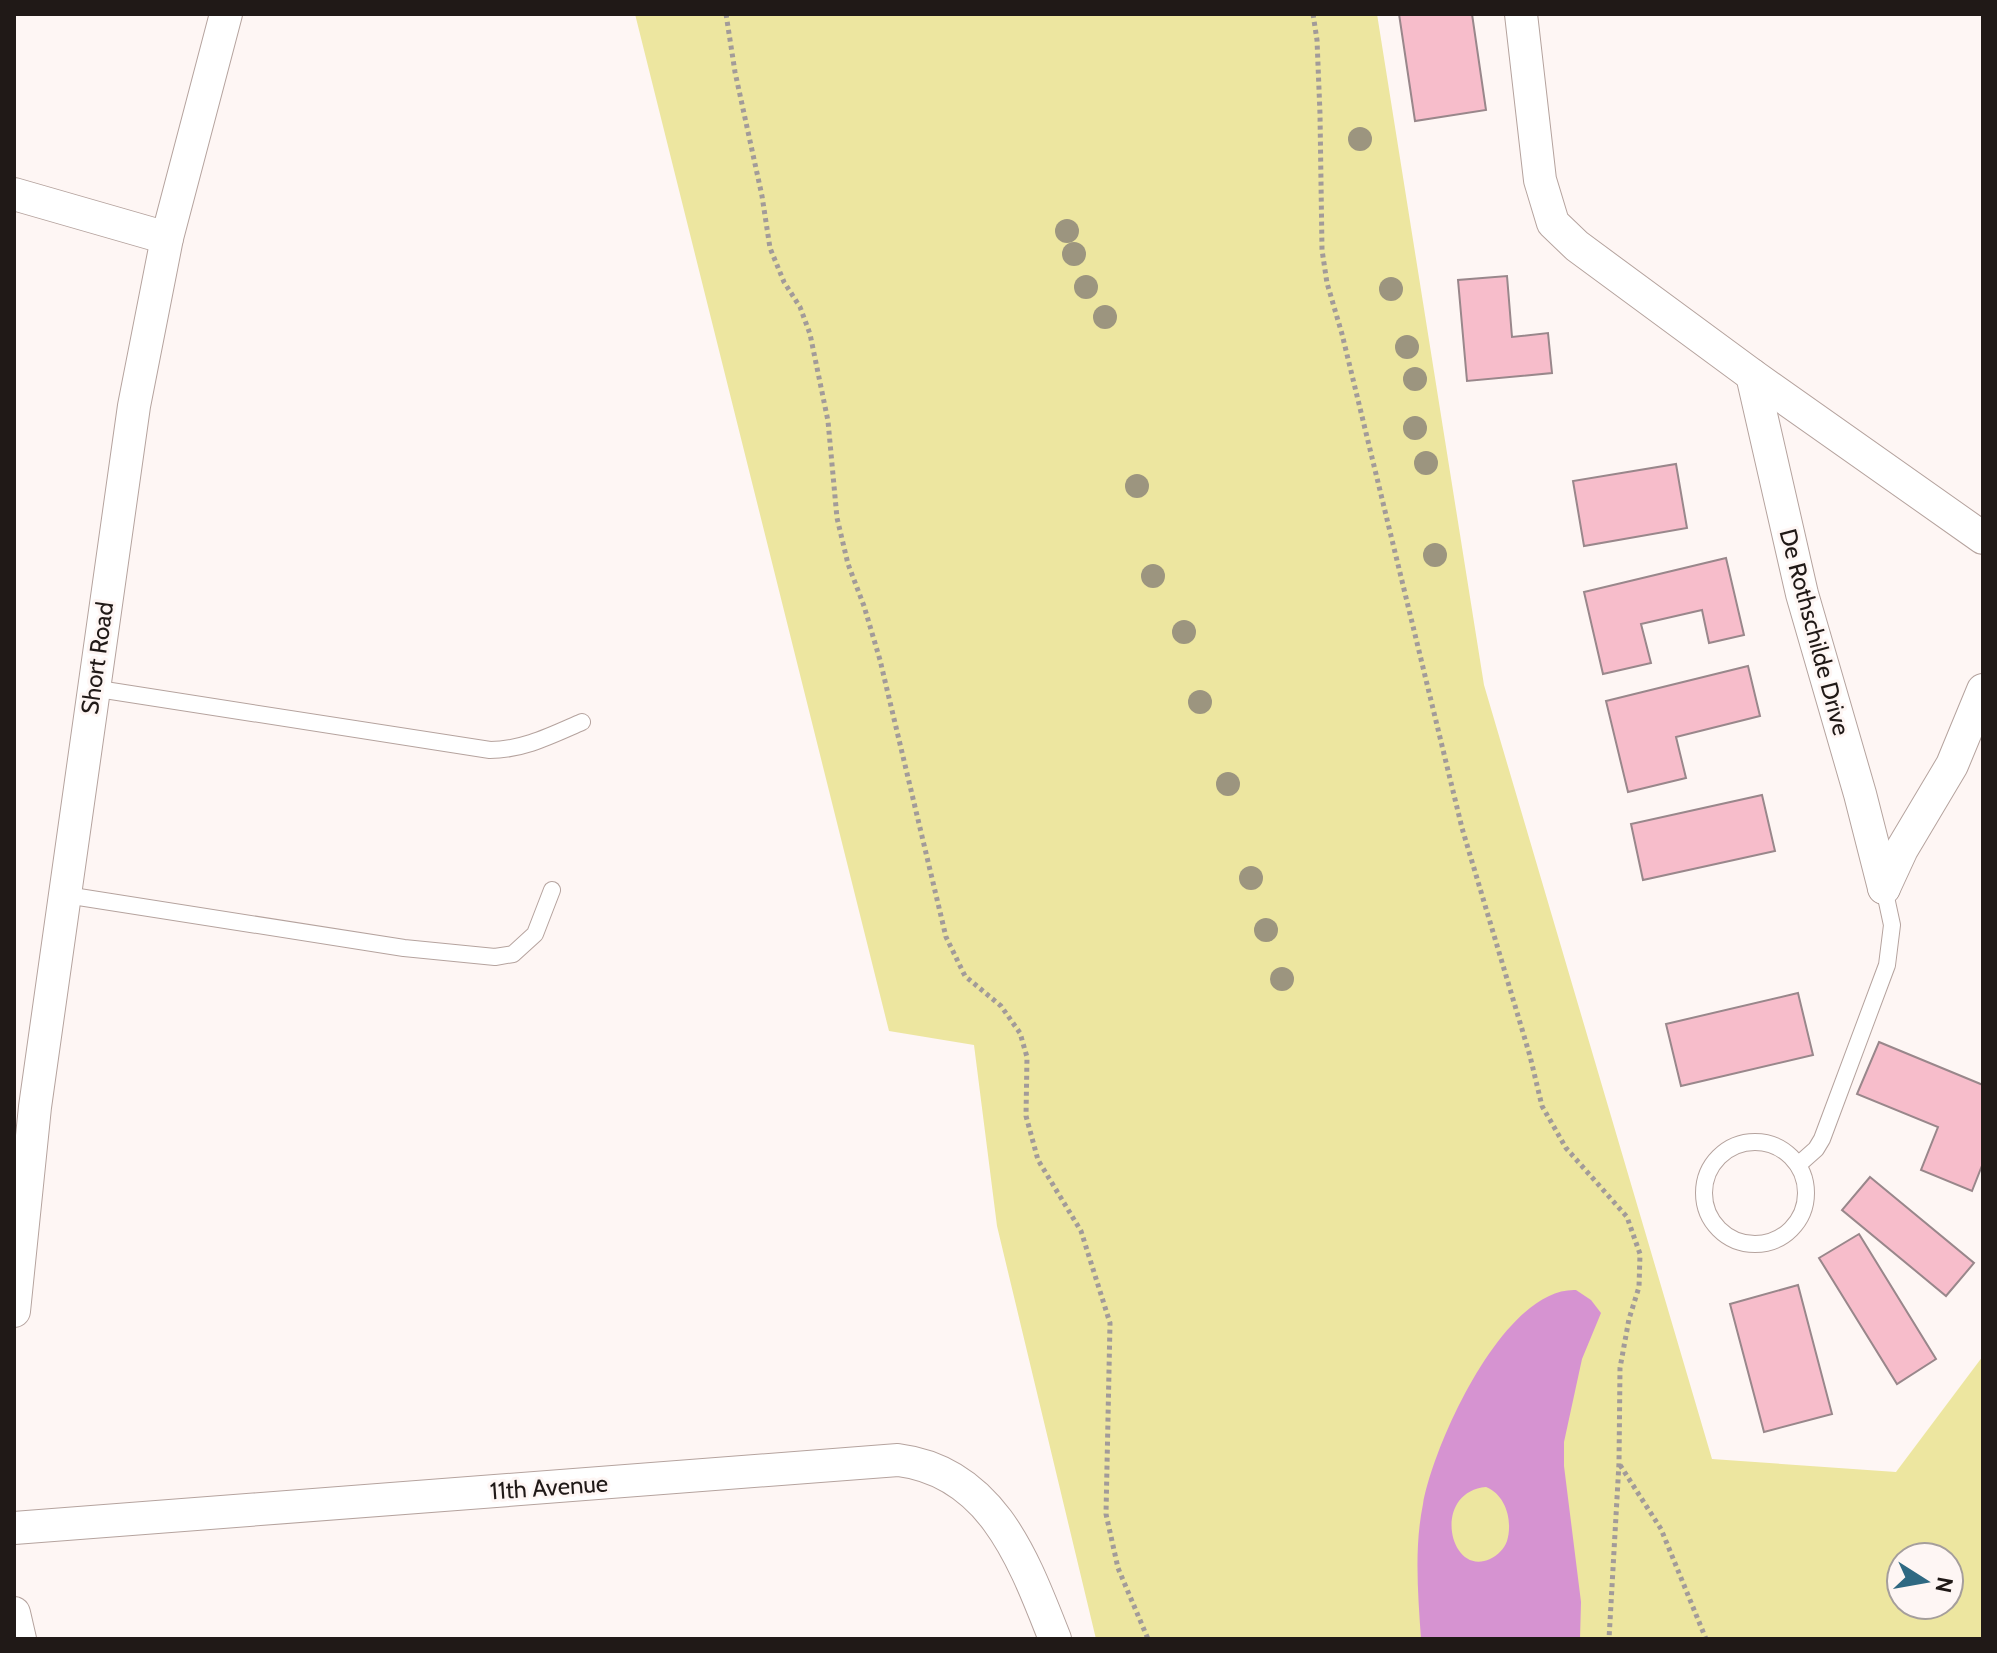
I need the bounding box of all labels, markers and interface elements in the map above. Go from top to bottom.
street label: De Rothschilde Drive [1774,526,1856,738]
street label: Short Road [75,600,119,716]
street label: 11th Avenue [489,1468,609,1506]
north arrow [1885,1541,1965,1621]
text: N [1929,1575,1959,1595]

